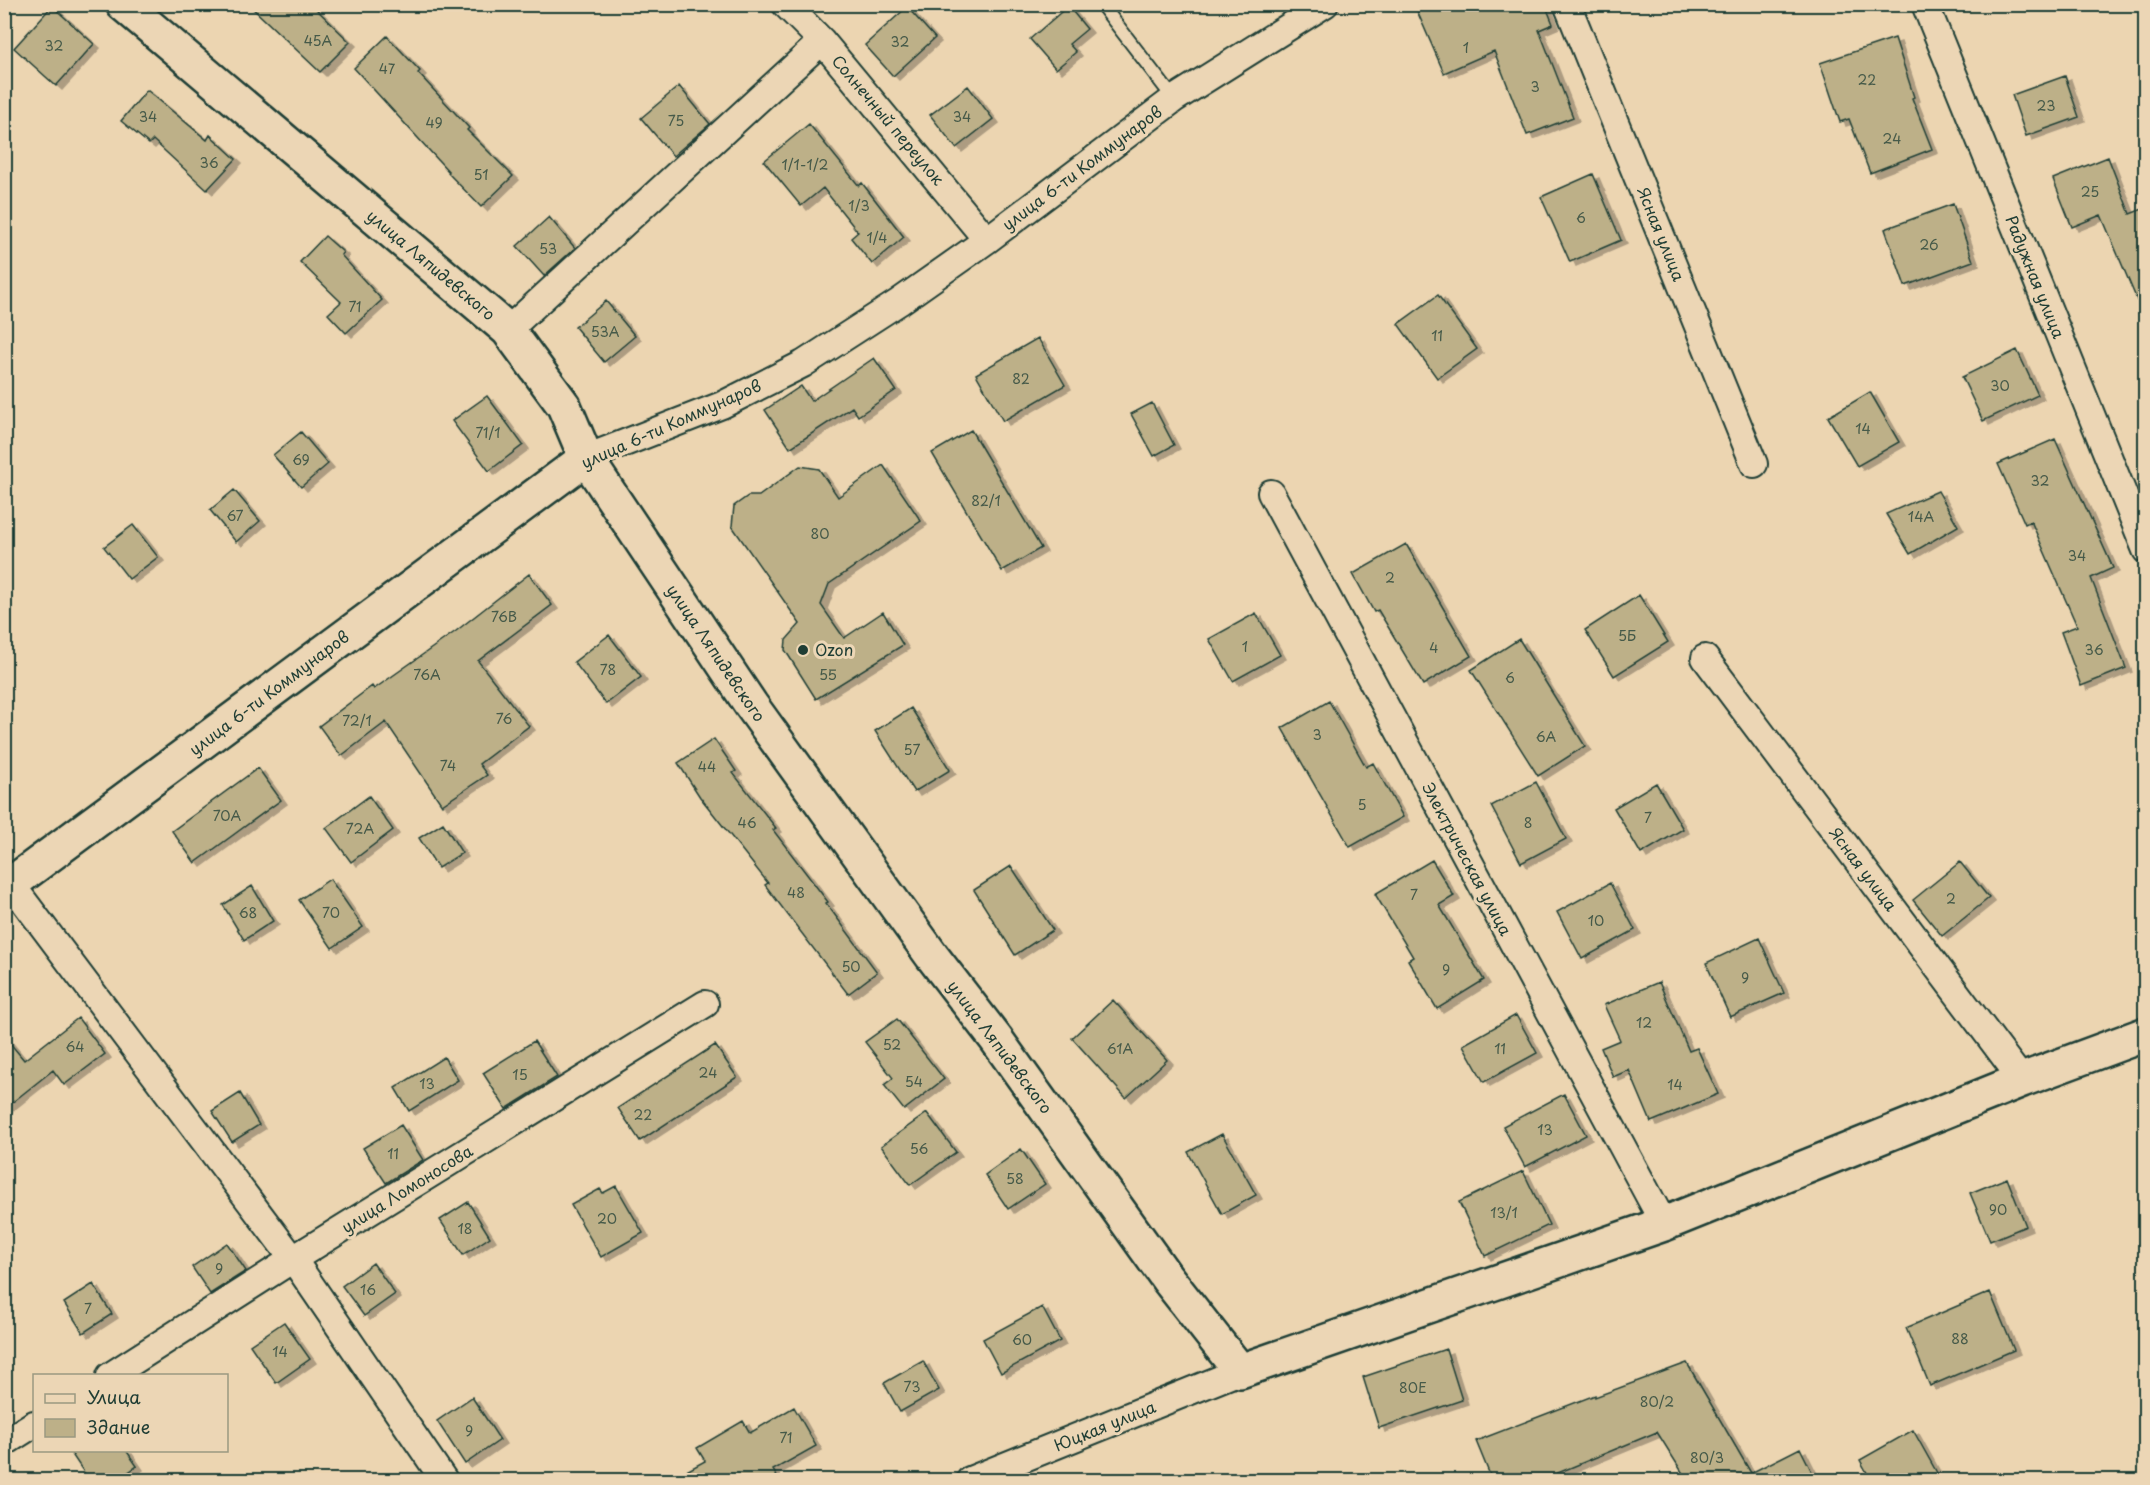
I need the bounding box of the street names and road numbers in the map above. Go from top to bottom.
street label: Солнечный переулок [827,49,951,190]
street label: улица 6-ти Коммунаров [996,99,1166,235]
street label: Ясная улица [1632,183,1692,284]
street label: улица Ляпидевского [362,203,501,325]
street label: Радужная улица [2000,211,2072,342]
street label: улица 6-ти Коммунаров [577,373,764,474]
street label: улица Ляпидевского [662,579,772,726]
street label: улица 6-ти Коммунаров [183,624,353,760]
street label: Электрическая улица [1417,777,1519,940]
street label: Ясная улица [1824,821,1903,915]
street label: улица Ляпидевского [943,975,1059,1118]
street label: улица Ломоносова [336,1138,477,1238]
street label: Юцкая улица [1050,1394,1159,1456]

